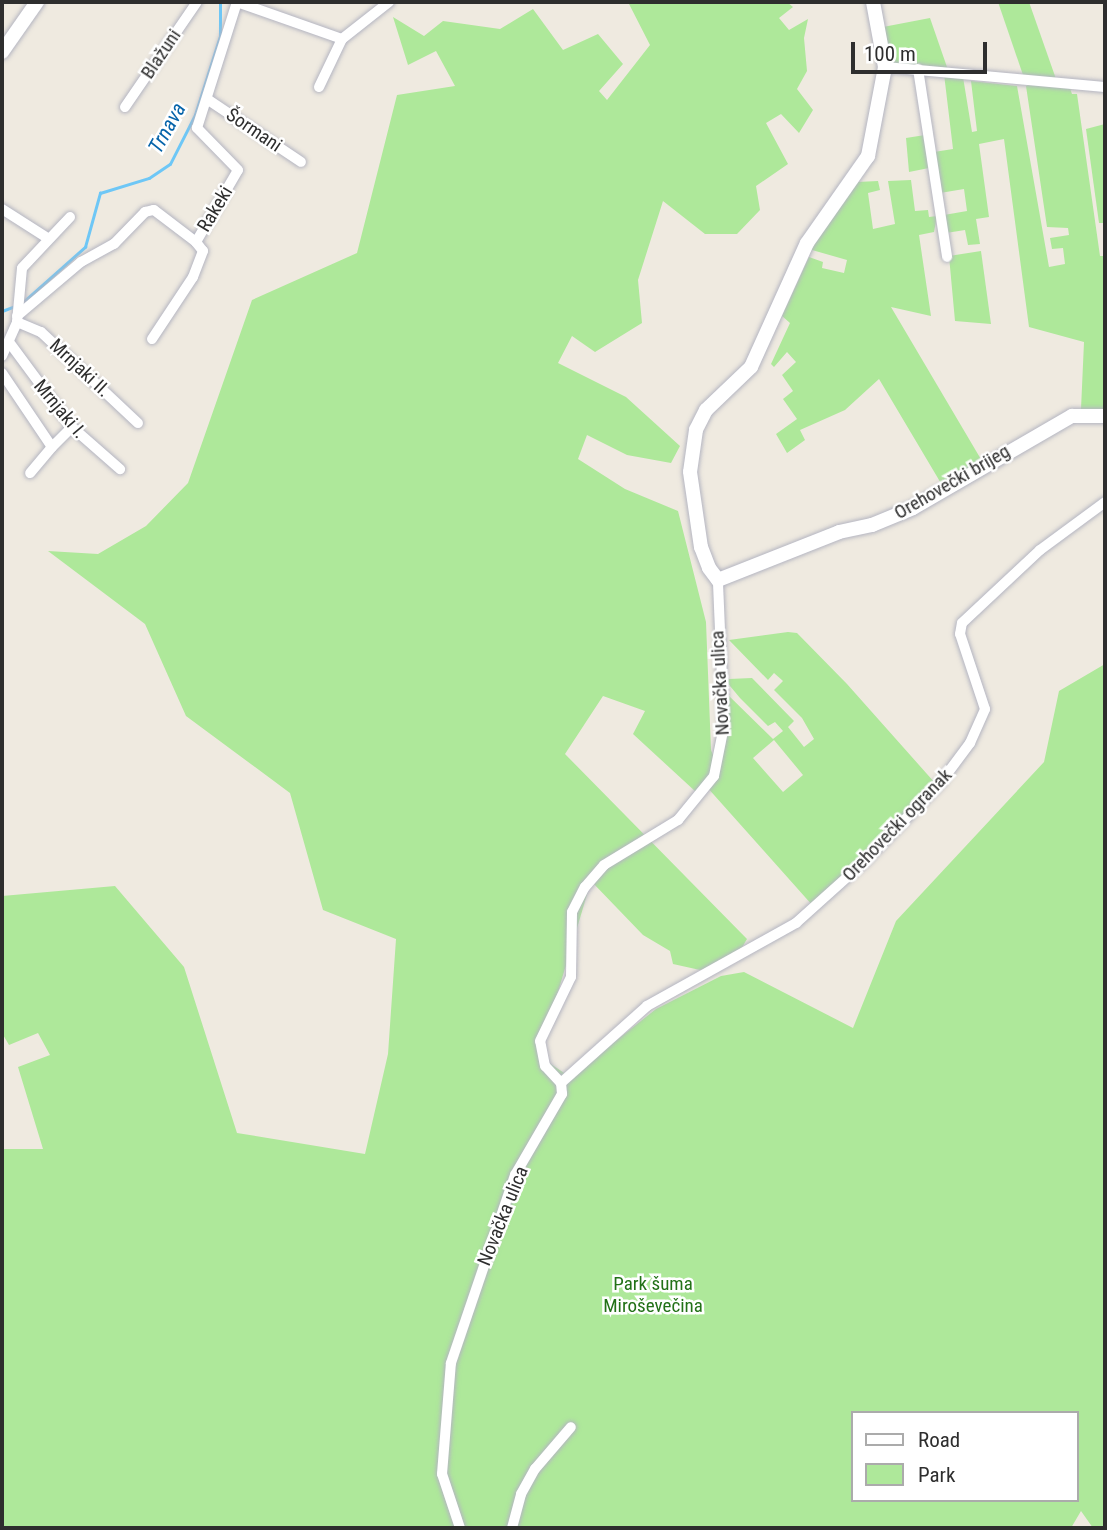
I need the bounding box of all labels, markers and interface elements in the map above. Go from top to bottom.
street label: Blažuni [136,25,186,83]
scale bar [855,28,992,72]
text: 100 m [864,42,916,66]
water label: Trnava [143,98,191,158]
street label: Šormani [222,103,286,157]
street label: Rakeki [193,182,237,236]
street label: Mrnjaki II. [45,334,115,402]
street label: Mrnjaki I. [29,375,91,443]
street label: Orehovečki brijeg [890,440,1014,524]
street label: Novačka ulica [706,630,734,736]
street label: Orehovečki ogranak [837,764,957,886]
street label: Novačka ulica [473,1163,533,1269]
park label: Park šuma Miroševečina [603,1273,703,1317]
legend [852,1411,1079,1502]
text: Road [918,1428,960,1452]
text: Park [918,1463,955,1487]

